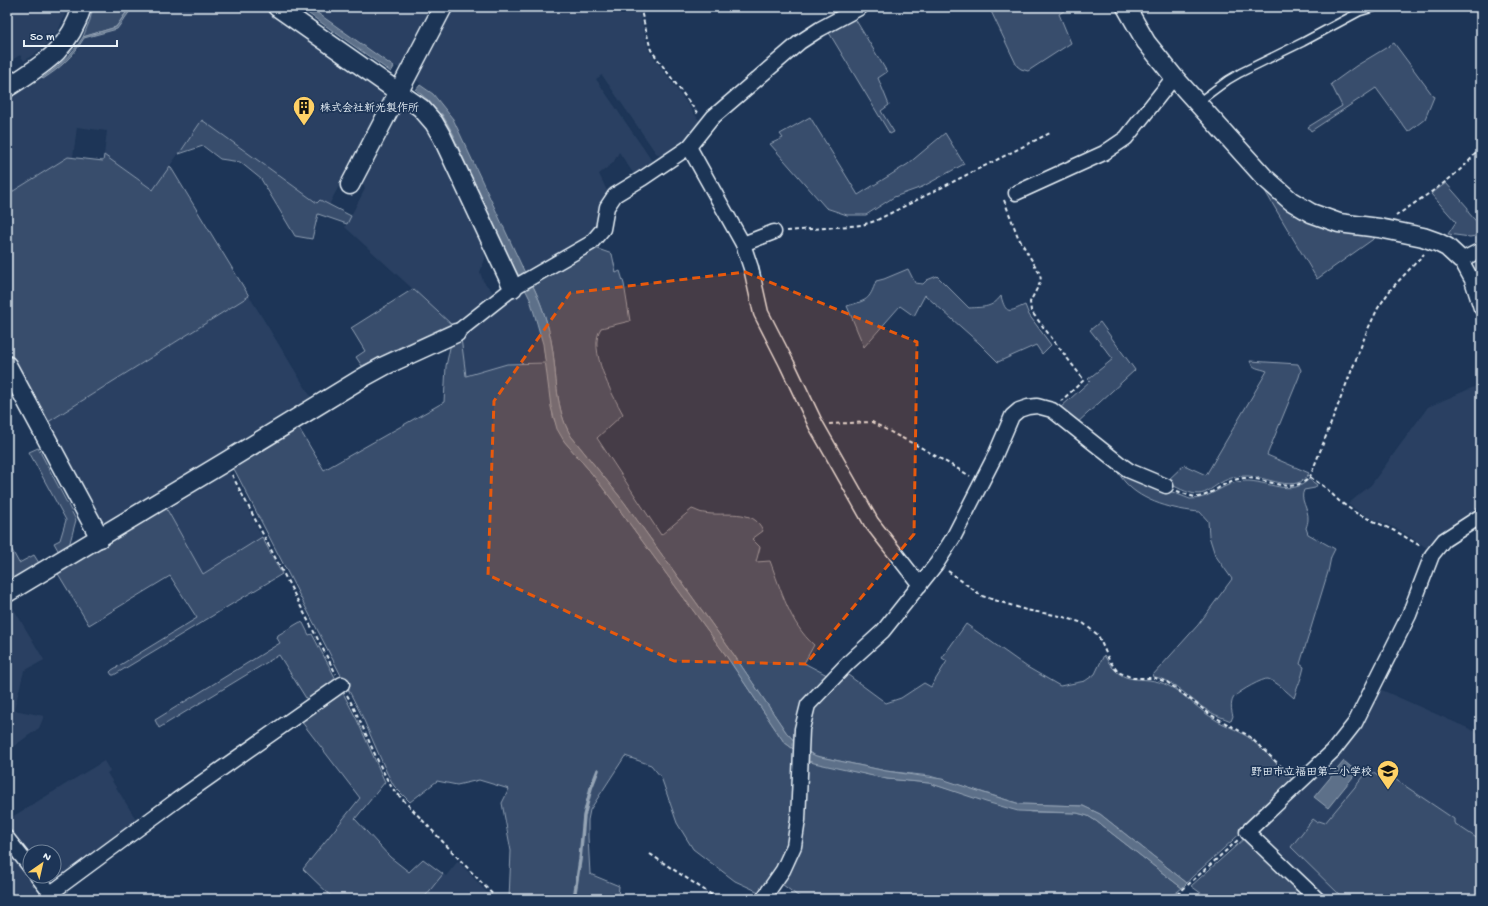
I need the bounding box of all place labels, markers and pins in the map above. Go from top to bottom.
building icon: 株式会社新光製作所 [291,94,317,127]
place label: 株式会社新光製作所 [320,102,419,115]
school or university icon: 野田市立福田第二小学校 [1375,758,1401,791]
place label: 野田市立福田第二小学校 [1251,766,1372,779]

